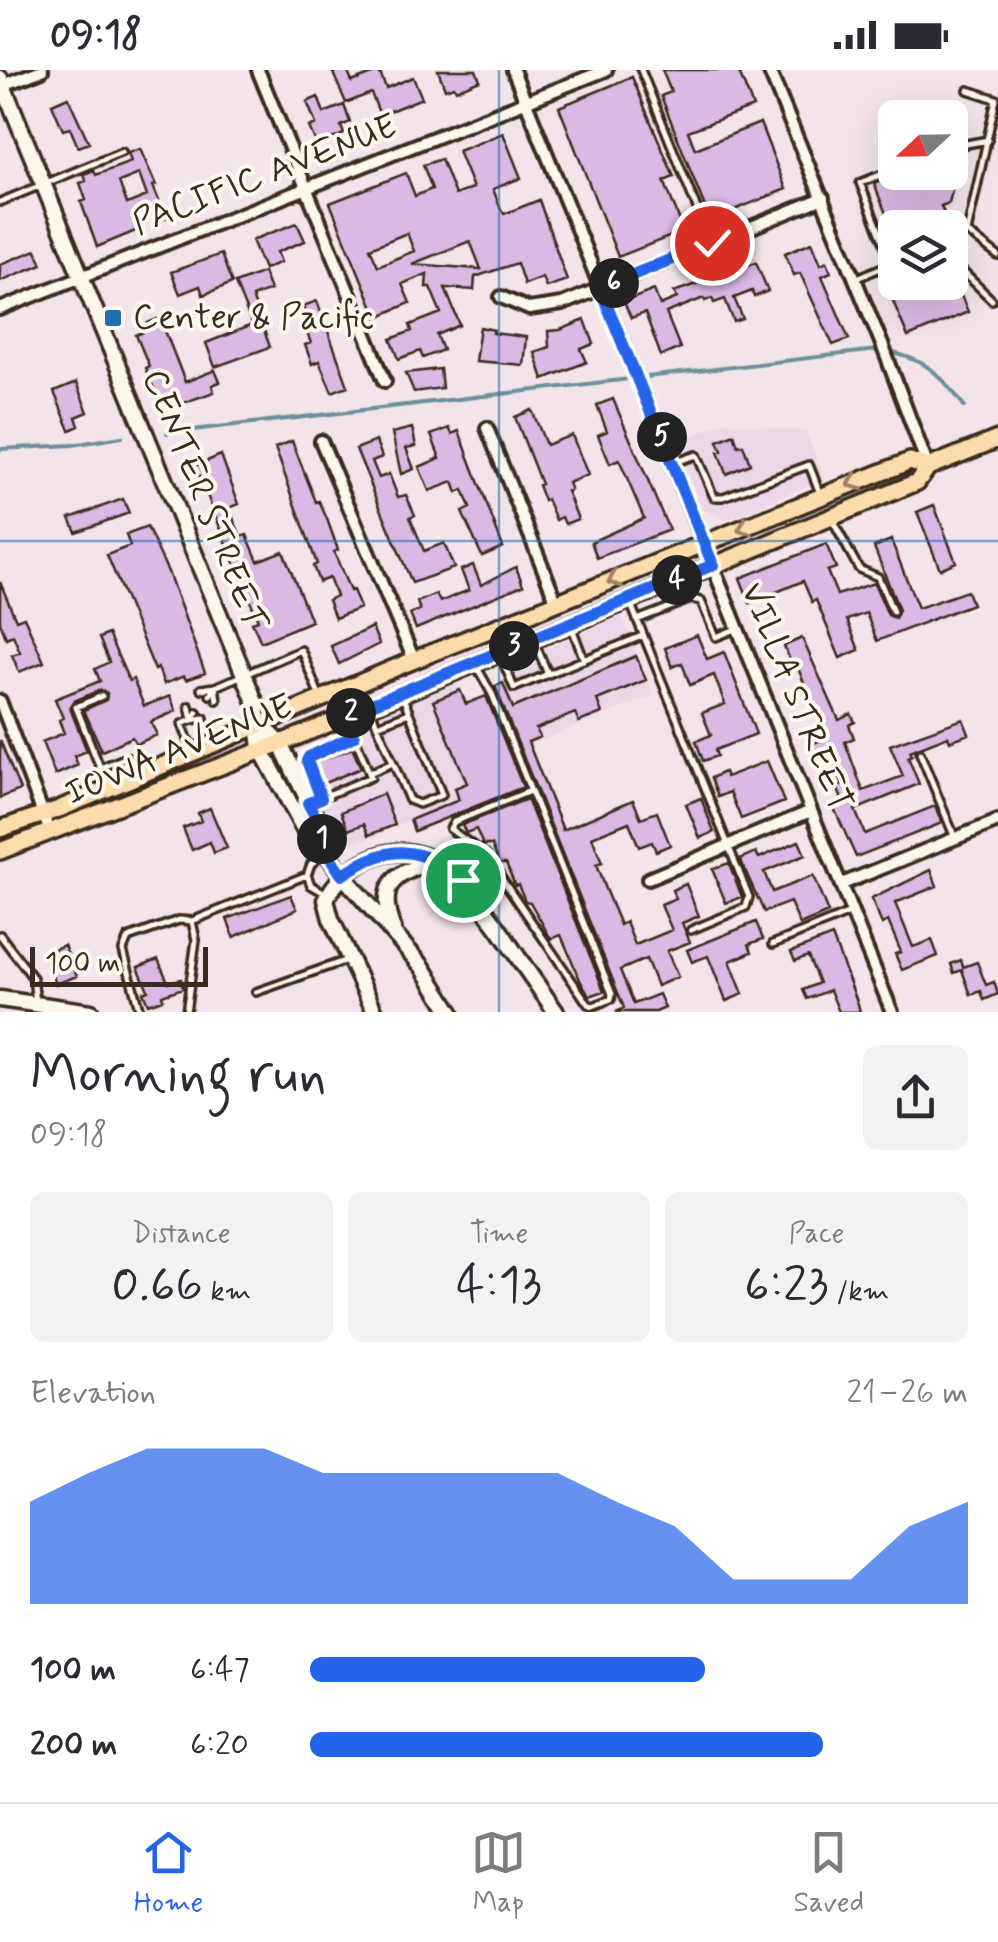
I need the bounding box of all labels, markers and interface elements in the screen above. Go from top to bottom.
text: 09:18 [50,11,142,60]
north arrow [878,100,968,190]
map controls [878,100,968,300]
street label: PACIFIC AVENUE [126,103,404,247]
pin [670,201,755,286]
button: layers [878,210,968,300]
icon: check [685,216,740,271]
pin: 6 [589,258,639,308]
text: 6 [607,264,621,301]
place label: Center & Pacific [133,295,374,341]
marker: Center & Pacific [102,307,124,329]
street label: CENTER STREET [131,363,278,638]
pin: 5 [637,412,687,462]
text: 5 [654,418,670,455]
one-way arrow [846,471,864,491]
one-way arrow [736,516,754,536]
pin: 4 [652,555,702,605]
text: 4 [669,561,685,598]
one-way arrow [607,569,624,589]
street label: VILLA STREET [729,576,863,818]
pin: 3 [489,621,539,671]
text: 3 [508,627,520,664]
street label: IOWA AVENUE [58,683,300,817]
pin: 2 [326,688,376,738]
text: 2 [344,694,358,731]
pin: 1 [297,814,347,864]
text: 1 [316,820,328,857]
pin [421,838,506,923]
icon: arrive [436,853,491,908]
scale bar [30,942,208,986]
text: 100 m [45,946,120,983]
text: Morning run [30,1040,327,1112]
button: share [863,1045,968,1150]
text: 09:18 [30,1114,107,1156]
text: Distance [132,1216,231,1253]
text: Time [470,1216,528,1253]
text: Pace [789,1216,845,1253]
text: 0.66 [111,1253,203,1319]
text: 4:13 [456,1253,542,1319]
text: 6:23 [744,1253,829,1319]
text: km [203,1274,251,1311]
text: /km [829,1274,889,1311]
text: Elevation [30,1372,156,1414]
text: 21–26 m [846,1372,968,1414]
text: 100 m [30,1649,116,1691]
text: 6:47 [190,1649,250,1691]
text: 200 m [30,1724,117,1766]
text: 6:20 [190,1724,249,1766]
tab: Home [134,1825,203,1922]
tab: Map [471,1825,526,1922]
tab: Saved [793,1825,864,1922]

